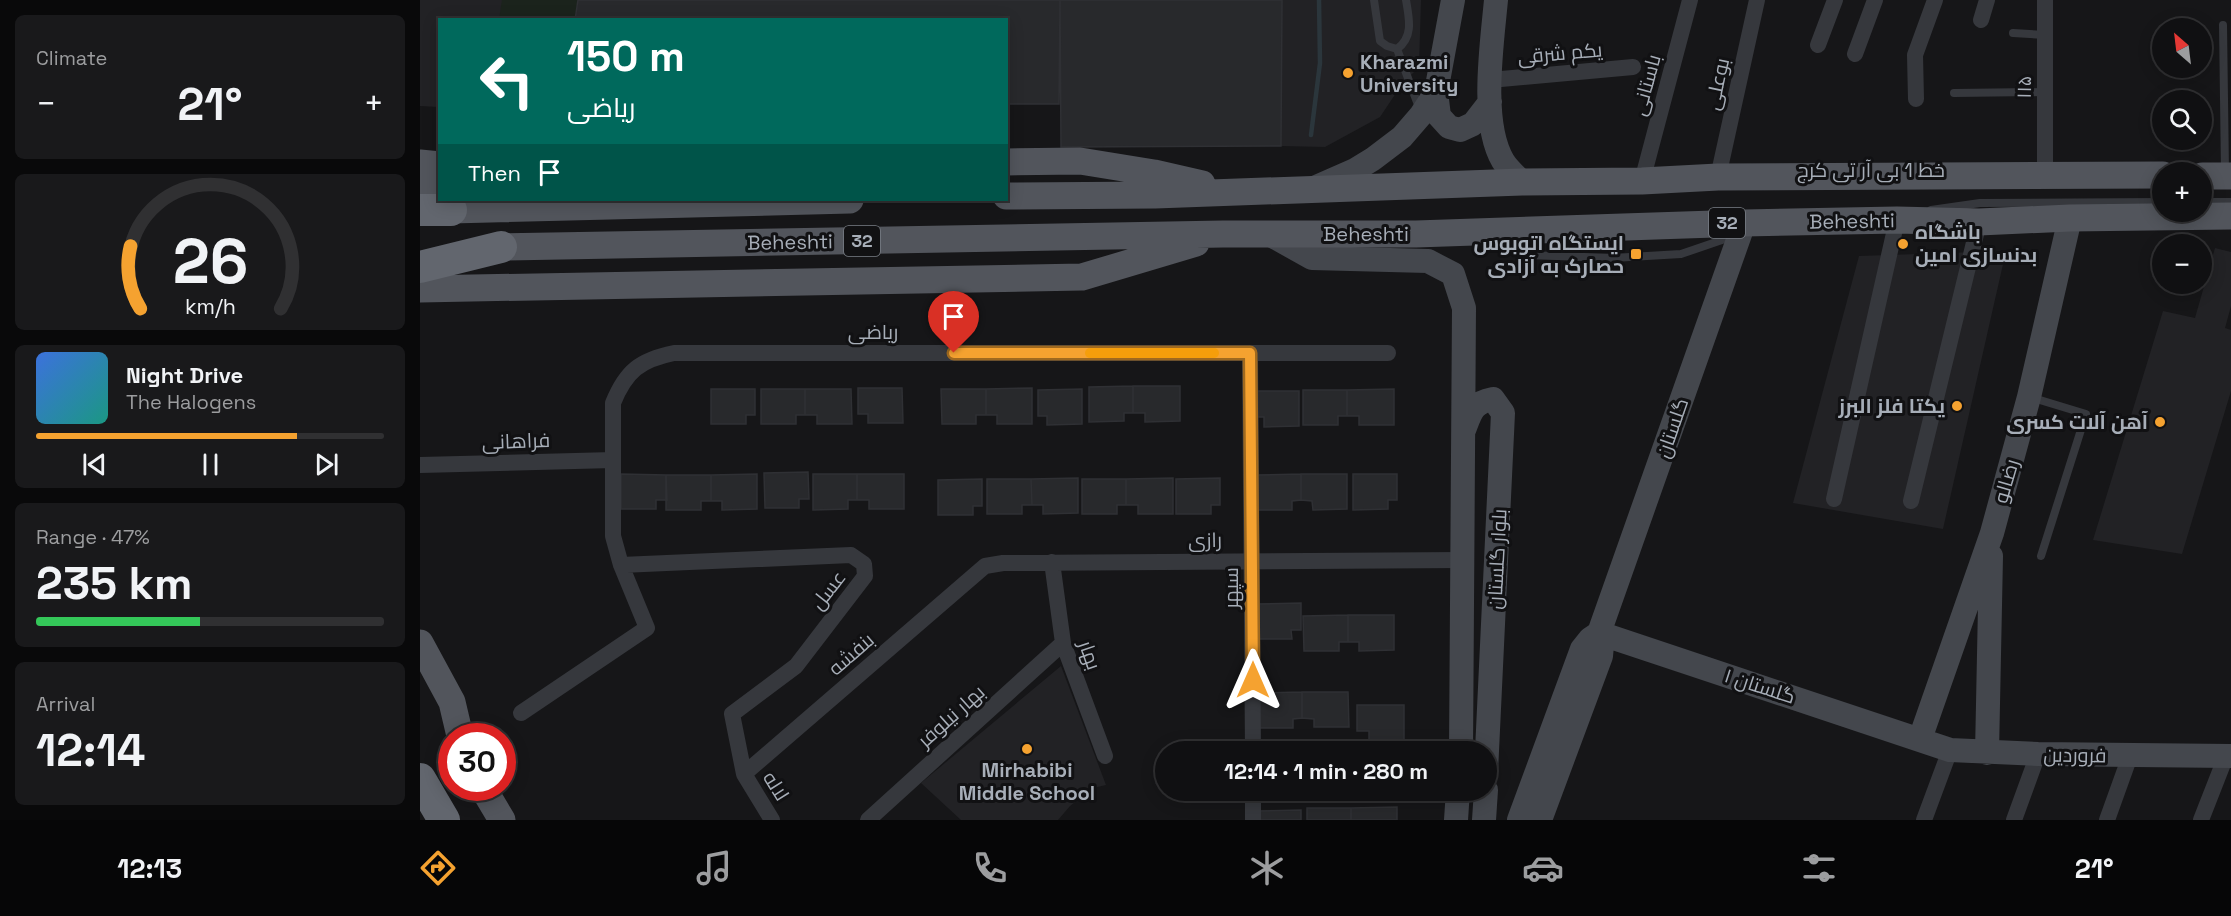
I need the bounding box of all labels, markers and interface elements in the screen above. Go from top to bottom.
north arrow [2152,18,2212,78]
map controls [2152,18,2212,294]
text: 150 m [567,30,685,83]
street label: یکم شرقی [1517,36,1604,71]
icon: left [468,42,546,120]
text: Climate [36,45,107,71]
place label: Kharazmi University [1360,49,1458,98]
street label: باستانی [1625,51,1667,119]
street label: بوعلی [1699,56,1735,112]
marker: Kharazmi University [1341,66,1355,80]
street label: ۱۱۵ [2011,75,2037,99]
text: 21° [178,76,242,133]
text: − [36,83,56,125]
text: + [364,83,384,125]
text: ریاضی [567,90,635,125]
button: search [2152,90,2212,150]
icon: arrive [533,156,566,189]
street label: خط 1 بی آر تی کرج [1797,157,1945,184]
text: Then [468,159,521,187]
button: + [2152,162,2212,222]
street label: Beheshti [1809,207,1895,235]
road number: 32 [1709,208,1745,238]
place label: باشگاه بدنسازی امین [1915,219,2037,268]
street label: Beheshti [1323,221,1409,247]
text: 26 [172,222,248,301]
road number: 32 [844,226,880,256]
street label: Beheshti [747,228,833,256]
place label: ایستگاه اتوبوس حصارک به آزادی [1473,230,1624,279]
button: − [2152,234,2212,294]
marker: باشگاه بدنسازی امین [1896,237,1910,251]
marker: ایستگاه اتوبوس حصارک به آزادی [1629,247,1643,261]
pin [928,291,979,353]
text: km/h [184,293,236,320]
icon: arrive [937,300,970,333]
street label: ریاضی [848,319,898,345]
text: Night Drive [126,361,243,389]
text: The Halogens [126,389,256,415]
place label: یکتا فلز البرز [1838,393,1945,419]
street label: گلستان [1650,394,1694,462]
marker: یکتا فلز البرز [1950,399,1964,413]
place label: آهن آلات کسری [2006,409,2149,435]
marker: آهن آلات کسری [2153,415,2167,429]
street label: فراهانی [481,427,551,455]
icon: previous [78,448,111,481]
icon: pause [194,448,227,481]
icon: next [310,448,343,481]
street label: رضالو [1987,456,2025,506]
street label: بلوار گلستان [1481,508,1513,610]
text: Range · 47% [36,524,150,550]
street label: رازی [1188,527,1222,553]
text: 235 km [36,555,192,612]
street label: عسل [805,565,851,615]
street label: سپهر [1218,567,1244,610]
street label: بنفشه [823,627,879,681]
street label: بهار [1073,636,1107,673]
position arrow [1221,648,1285,712]
street label: گلستان ۱ [1721,662,1799,710]
street label: بهار نیلوفر [911,679,990,754]
text: Arrival [36,691,95,717]
text: 12:14 [36,722,145,779]
speed limit sign: 30 [438,723,516,801]
street label: فروردین [2043,741,2107,769]
marker: Mirhabibi Middle School [1020,742,1034,756]
place label: Mirhabibi Middle School [959,757,1095,806]
text: 12:14 · 1 min · 280 m [1224,757,1428,785]
street label: لاله [757,766,795,806]
icon: directions [417,847,459,889]
icon: music [693,847,735,889]
icon: phone [969,847,1011,889]
icon: climate [1246,847,1288,889]
icon: car [1522,847,1564,889]
icon: filters [1798,847,1840,889]
text: 12:13 [117,851,182,886]
text: 21° [2075,851,2114,886]

